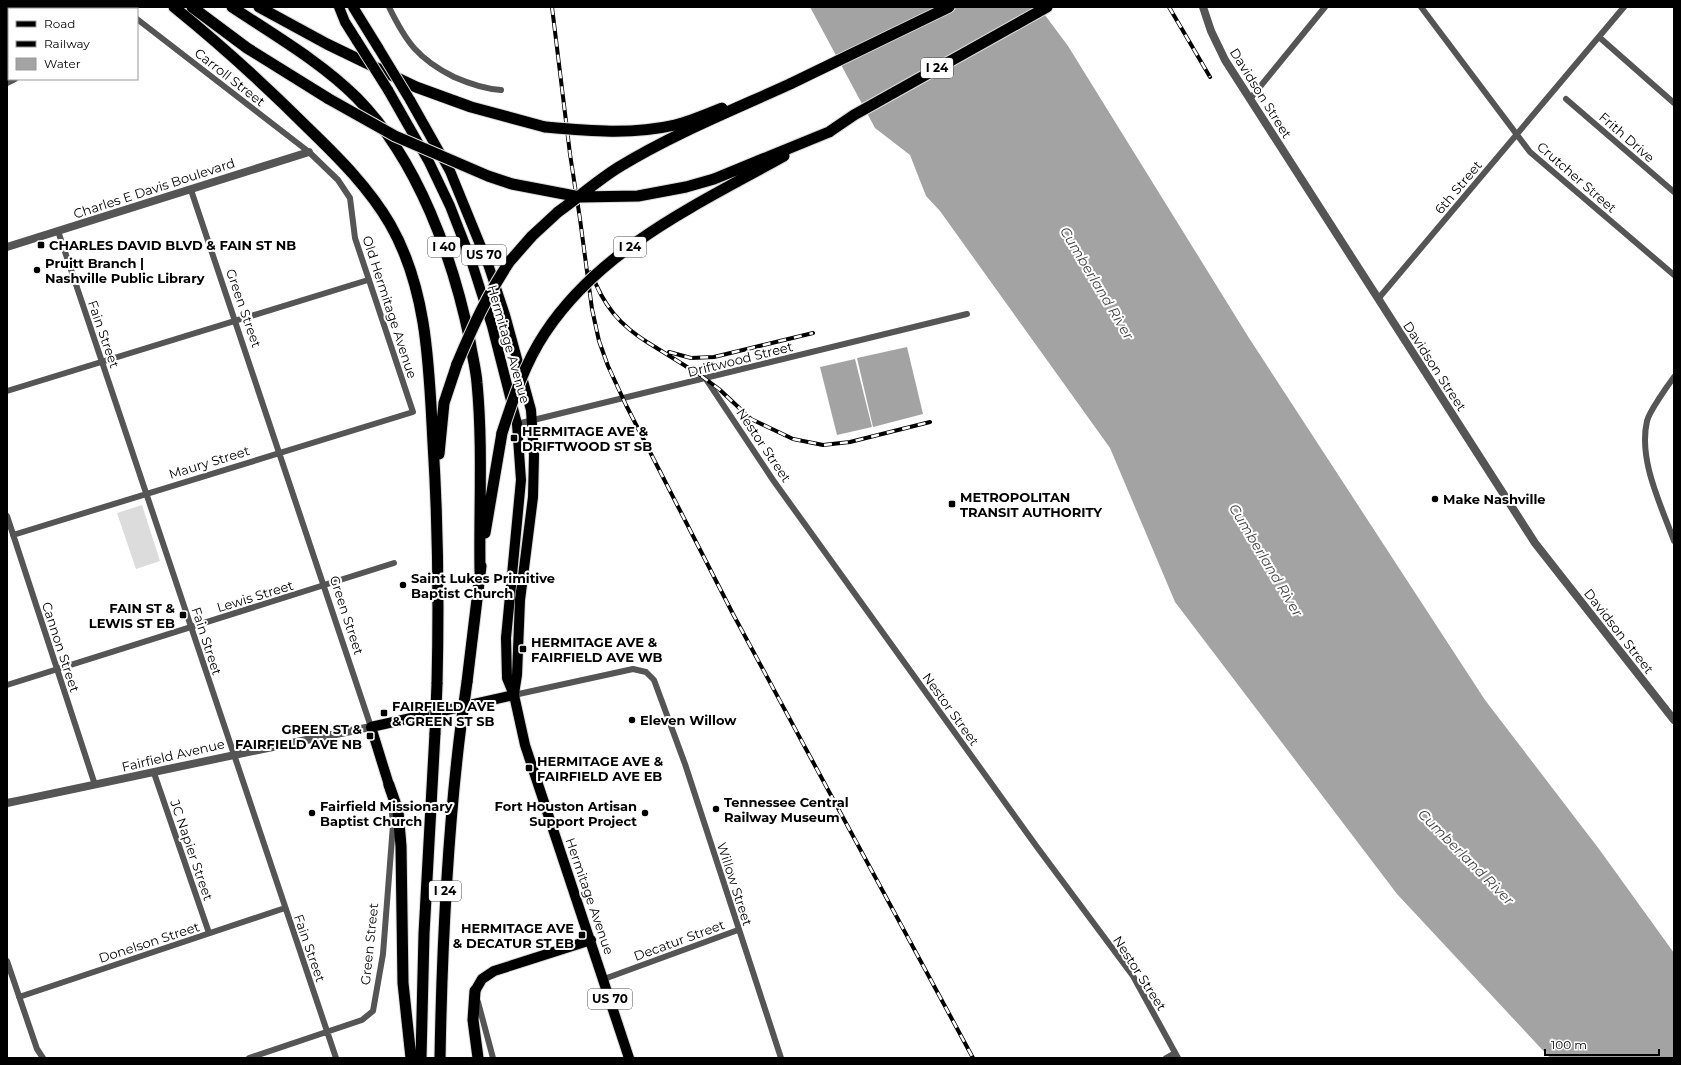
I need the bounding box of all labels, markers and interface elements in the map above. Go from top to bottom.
legend [8,8,138,80]
text: Road [44,16,75,31]
text: Railway [44,36,90,51]
street label: Carroll Street [192,45,268,109]
street label: Davidson Street [1227,45,1295,141]
text: Water [44,56,81,71]
road number: I 24 [921,58,953,78]
street label: Frith Drive [1596,109,1658,165]
street label: Crutcher Street [1534,138,1620,216]
street label: Charles E Davis Boulevard [71,154,237,222]
street label: 6th Street [1431,157,1485,217]
water label: Cumberland River [1056,223,1138,343]
street label: Old Hermitage Avenue [359,234,421,381]
place label: CHARLES DAVID BLVD & FAIN ST NB [49,237,296,253]
road number: I 40 [428,237,460,257]
road number: I 24 [614,237,646,257]
marker: CHARLES DAVID BLVD & FAIN ST NB [36,240,46,250]
road number: US 70 [462,245,506,265]
place label: Pruitt Branch | Nashville Public Library [45,255,205,286]
marker: Pruitt Branch | Nashville Public Library [32,265,42,275]
street label: Green Street [223,266,265,350]
street label: Hermitage Avenue [484,283,534,405]
street label: Fain Street [85,298,123,370]
street label: Davidson Street [1400,318,1470,414]
street label: Driftwood Street [686,338,794,380]
street label: Nestor Street [733,405,795,485]
place label: HERMITAGE AVE & DRIFTWOOD ST SB [522,423,652,454]
marker: HERMITAGE AVE & DRIFTWOOD ST SB [509,433,519,443]
street label: Maury Street [167,442,251,482]
place label: METROPOLITAN TRANSIT AUTHORITY [960,489,1102,520]
place label: Make Nashville [1443,491,1546,507]
marker: Make Nashville [1430,494,1440,504]
marker: METROPOLITAN TRANSIT AUTHORITY [947,499,957,509]
water label: Cumberland River [1225,500,1307,620]
place label: Saint Lukes Primitive Baptist Church [411,570,555,601]
street label: Green Street [327,573,367,657]
street label: Lewis Street [215,577,295,615]
marker: Saint Lukes Primitive Baptist Church [398,580,408,590]
street label: Davidson Street [1581,585,1657,677]
street label: Cannon Street [39,600,83,694]
place label: FAIN ST & LEWIS ST EB [89,600,176,631]
street label: Fain Street [188,605,226,677]
marker: FAIN ST & LEWIS ST EB [178,610,188,620]
place label: HERMITAGE AVE & FAIRFIELD AVE WB [531,634,663,665]
marker: HERMITAGE AVE & FAIRFIELD AVE WB [518,644,528,654]
street label: Nestor Street [919,670,983,748]
place label: FAIRFIELD AVE & GREEN ST SB [392,698,495,729]
marker: FAIRFIELD AVE & GREEN ST SB [379,708,389,718]
place label: Eleven Willow [640,712,737,728]
marker: Eleven Willow [627,715,637,725]
place label: GREEN ST & FAIRFIELD AVE NB [235,721,363,752]
marker: GREEN ST & FAIRFIELD AVE NB [365,731,375,741]
street label: Fairfield Avenue [120,735,226,775]
place label: HERMITAGE AVE & FAIRFIELD AVE EB [537,753,664,784]
marker: HERMITAGE AVE & FAIRFIELD AVE EB [524,763,534,773]
place label: Tennessee Central Railway Museum [724,794,849,825]
street label: JC Napier Street [167,797,217,902]
place label: Fairfield Missionary Baptist Church [320,798,453,829]
place label: Fort Houston Artisan Support Project [495,798,637,829]
marker: Tennessee Central Railway Museum [711,804,721,814]
water label: Cumberland River [1414,805,1518,909]
marker: Fairfield Missionary Baptist Church [307,808,317,818]
marker: Fort Houston Artisan Support Project [640,808,650,818]
street label: Hermitage Avenue [562,835,618,957]
street label: Willow Street [714,840,756,928]
road number: I 24 [429,881,461,901]
street label: Green Street [357,902,381,986]
street label: Fain Street [291,912,329,984]
street label: Decatur Street [631,916,727,964]
street label: Donelson Street [97,918,201,966]
place label: HERMITAGE AVE & DECATUR ST EB [453,920,574,951]
marker: HERMITAGE AVE & DECATUR ST EB [577,930,587,940]
street label: Nestor Street [1110,933,1170,1013]
road number: US 70 [588,989,632,1009]
scale bar [1545,1031,1659,1057]
text: 100 m [1551,1037,1587,1052]

